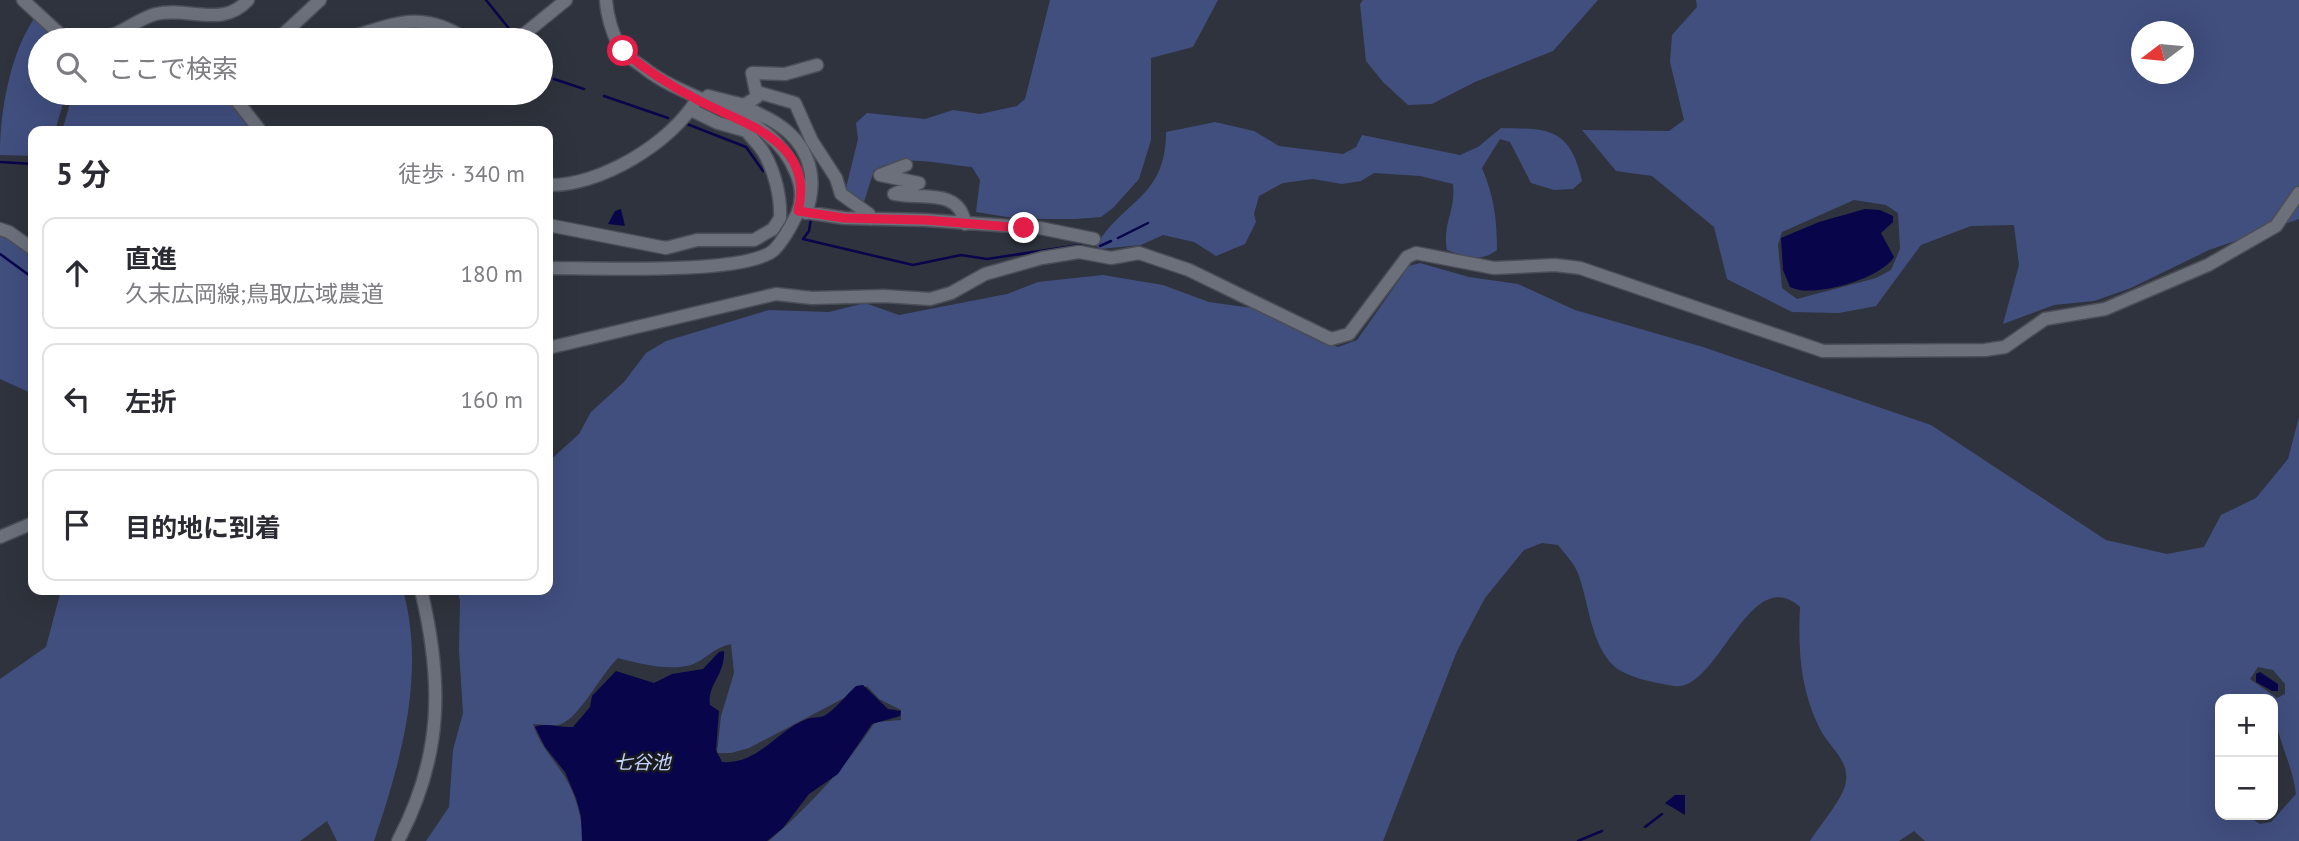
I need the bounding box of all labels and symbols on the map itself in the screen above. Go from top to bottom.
north arrow [2131,21,2194,84]
route start [607,35,638,66]
route end [1008,212,1039,243]
water label: 七谷池 [613,750,672,774]

